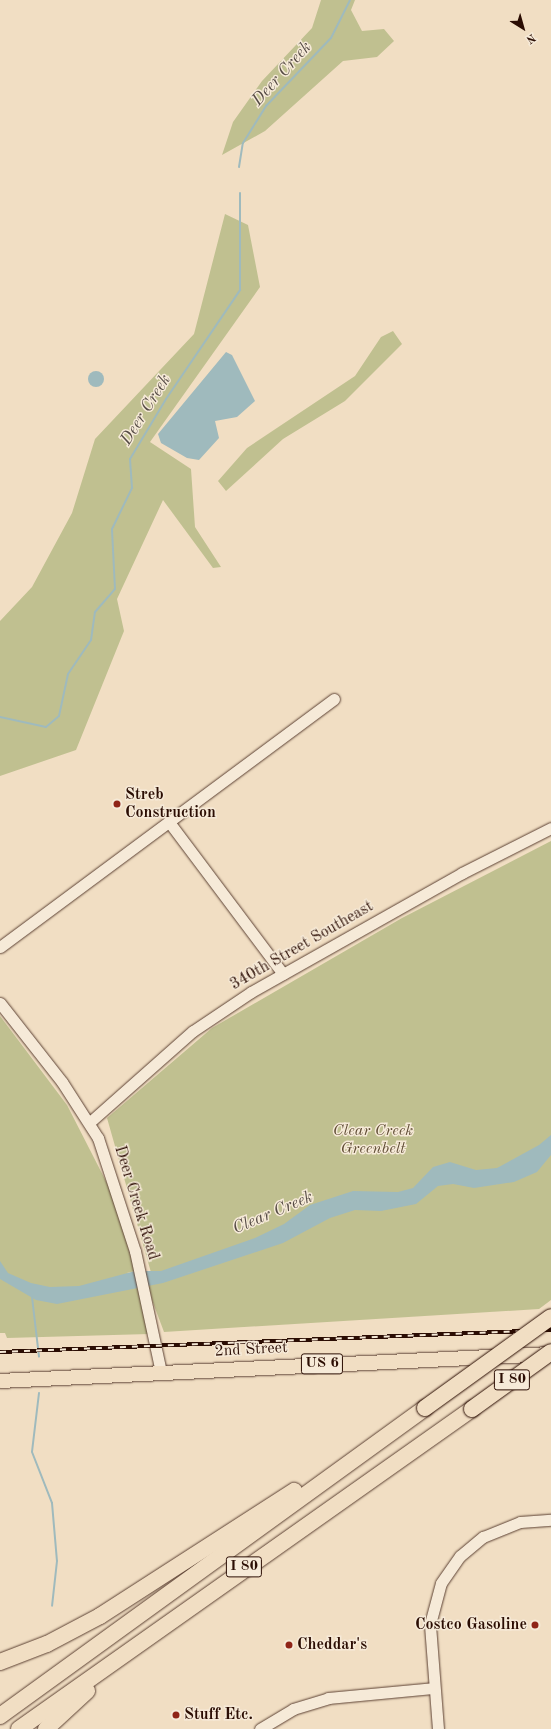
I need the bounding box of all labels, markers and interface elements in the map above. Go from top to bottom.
north arrow [503,8,543,48]
text: N [524,31,537,45]
water label: Deer Creek [248,38,316,110]
water label: Deer Creek [116,371,176,449]
place label: Streb Construction [125,785,216,823]
marker: Streb Construction [112,799,122,809]
street label: 340th Street Southeast [227,897,377,995]
park label: Clear Creek Greenbelt [333,1121,413,1159]
street label: Deer Creek Road [109,1143,163,1263]
water label: Clear Creek [230,1187,316,1239]
street label: 2nd Street [214,1338,288,1362]
road number: US 6 [300,1351,344,1377]
road number: I 80 [493,1367,531,1393]
road number: I 80 [225,1554,263,1580]
place label: Costco Gasoline [415,1615,527,1635]
marker: Costco Gasoline [530,1620,540,1630]
place label: Cheddar's [297,1635,367,1655]
marker: Cheddar's [284,1640,294,1650]
place label: Stuff Etc. [184,1705,253,1725]
marker: Stuff Etc. [171,1710,181,1720]

